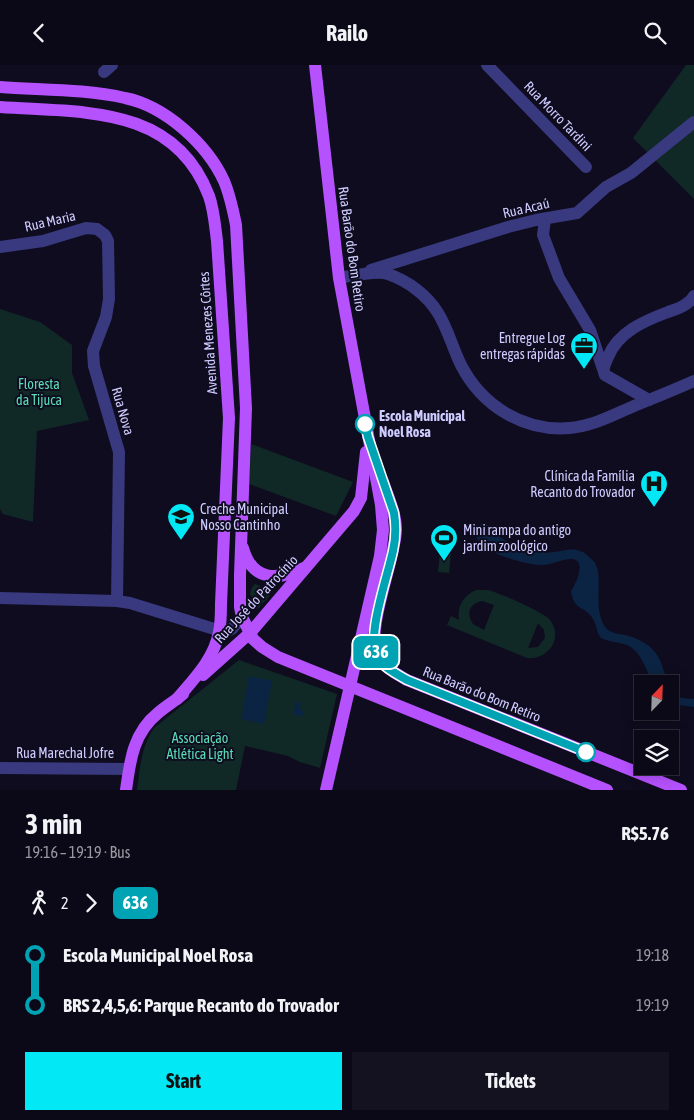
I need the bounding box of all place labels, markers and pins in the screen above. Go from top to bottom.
place label: Entregue Log entregas rápidas [480,330,565,362]
office icon: Entregue Log entregas rápidas [569,331,599,370]
place label: Escola Municipal Noel Rosa [379,408,466,440]
marker: Escola Municipal Noel Rosa [355,414,375,434]
place label: Clínica da Família Recanto do Trovador [530,468,636,500]
hospital icon: Clínica da Família Recanto do Trovador [639,469,669,508]
place label: Creche Municipal Nosso Cantinho [200,501,289,533]
school or university icon: Creche Municipal Nosso Cantinho [166,502,196,541]
place label: Mini rampa do antigo jardim zoológico [462,522,571,554]
sports icon: Mini rampa do antigo jardim zoológico [429,523,459,562]
unlabelled marker [576,742,596,762]

